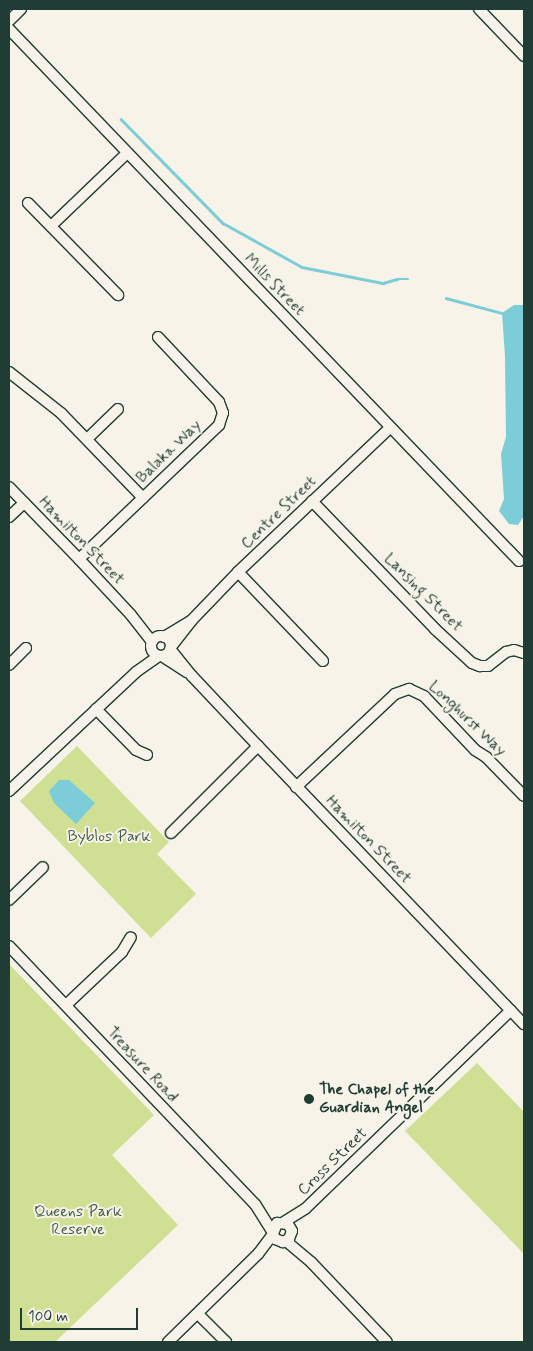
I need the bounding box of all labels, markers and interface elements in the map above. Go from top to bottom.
street label: Mills Street [239,249,309,321]
street label: Balaka Way [133,416,205,488]
street label: Centre Street [236,471,322,555]
street label: Hamilton Street [34,493,128,589]
street label: Lansing Street [380,550,466,636]
street label: Longhurst Way [424,677,510,761]
street label: Hamilton Street [321,792,415,888]
park label: Byblos Park [69,827,149,847]
street label: Treasure Road [103,1024,181,1106]
place label: The Chapel of the Guardian Angel [319,1080,437,1118]
marker: The Chapel of the Guardian Angel [303,1093,315,1105]
street label: Cross Street [295,1124,371,1200]
park label: Queens Park Reserve [35,1202,121,1240]
scale bar [22,1298,140,1330]
text: 100 m [28,1307,68,1327]

